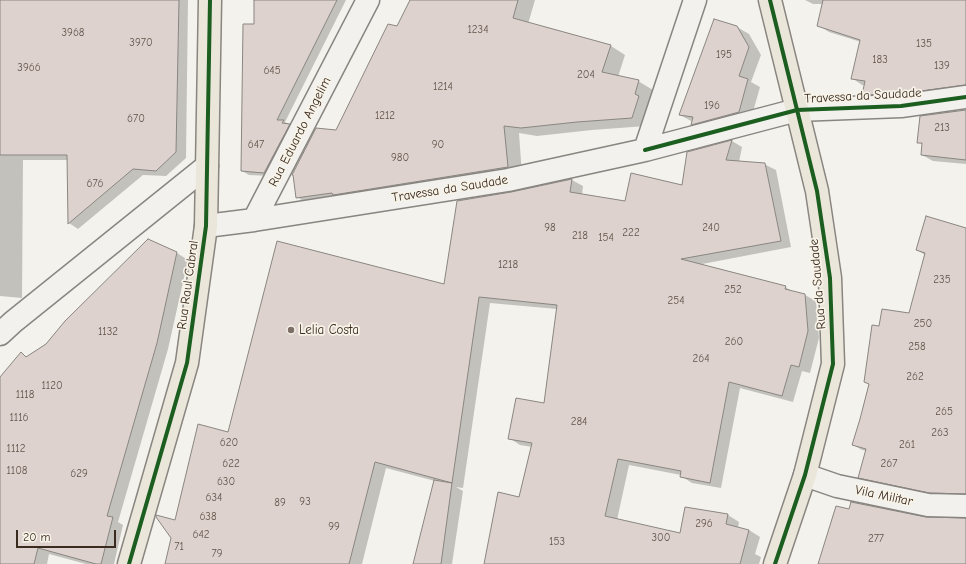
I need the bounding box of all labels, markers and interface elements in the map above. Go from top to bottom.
house number: 1234 [468,23,488,37]
house number: 3968 [61,26,85,40]
house number: 3970 [129,36,153,50]
house number: 135 [916,37,932,51]
house number: 195 [716,48,732,62]
house number: 183 [872,53,888,67]
house number: 139 [934,59,950,73]
house number: 3966 [17,61,41,75]
house number: 645 [263,64,281,78]
house number: 204 [577,68,595,82]
street label: Rua Eduardo Angelim [266,75,334,189]
house number: 1214 [433,80,453,94]
street label: Travessa da Saudade [804,85,922,107]
house number: 196 [704,99,720,113]
house number: 1212 [375,109,395,123]
house number: 670 [127,112,145,126]
house number: 213 [934,121,950,135]
house number: 647 [248,138,264,152]
house number: 90 [432,138,444,152]
house number: 980 [391,151,409,165]
street label: Travessa da Saudade [391,172,509,206]
house number: 676 [86,177,104,191]
house number: 98 [544,221,556,235]
house number: 240 [702,221,720,235]
house number: 222 [622,226,640,240]
house number: 218 [572,229,588,243]
house number: 154 [598,231,614,245]
street label: Rua da Saudade [806,238,830,330]
street label: Rua Raul Cabral [174,240,202,330]
house number: 1218 [498,258,518,272]
house number: 235 [933,273,951,287]
house number: 252 [724,283,742,297]
house number: 254 [667,294,685,308]
house number: 250 [914,317,932,331]
place label: Lelia Costa [299,322,359,338]
house number: 1132 [98,325,118,339]
marker: Lelia Costa [286,325,296,335]
house number: 260 [725,335,743,349]
house number: 258 [908,340,926,354]
house number: 264 [692,352,710,366]
house number: 262 [906,370,924,384]
house number: 1120 [41,379,63,393]
house number: 1118 [16,388,34,402]
house number: 265 [935,405,953,419]
house number: 1116 [9,411,29,425]
house number: 284 [571,415,587,429]
house number: 263 [931,426,949,440]
house number: 620 [220,436,238,450]
house number: 261 [899,438,915,452]
house number: 1112 [7,442,25,456]
house number: 622 [222,457,240,471]
house number: 267 [881,457,897,471]
house number: 1108 [6,464,28,478]
house number: 629 [70,467,88,481]
house number: 630 [217,475,235,489]
street label: Vila Militar [854,482,914,510]
house number: 634 [206,491,222,505]
house number: 93 [299,495,311,509]
house number: 89 [274,496,286,510]
house number: 638 [199,510,217,524]
house number: 296 [695,517,713,531]
house number: 99 [328,520,340,534]
scale bar [18,522,118,548]
house number: 642 [192,528,210,542]
text: 20 m [23,530,51,544]
house number: 300 [652,531,670,545]
house number: 277 [868,532,884,546]
house number: 153 [549,535,565,549]
house number: 71 [174,540,184,554]
house number: 79 [211,547,223,561]

